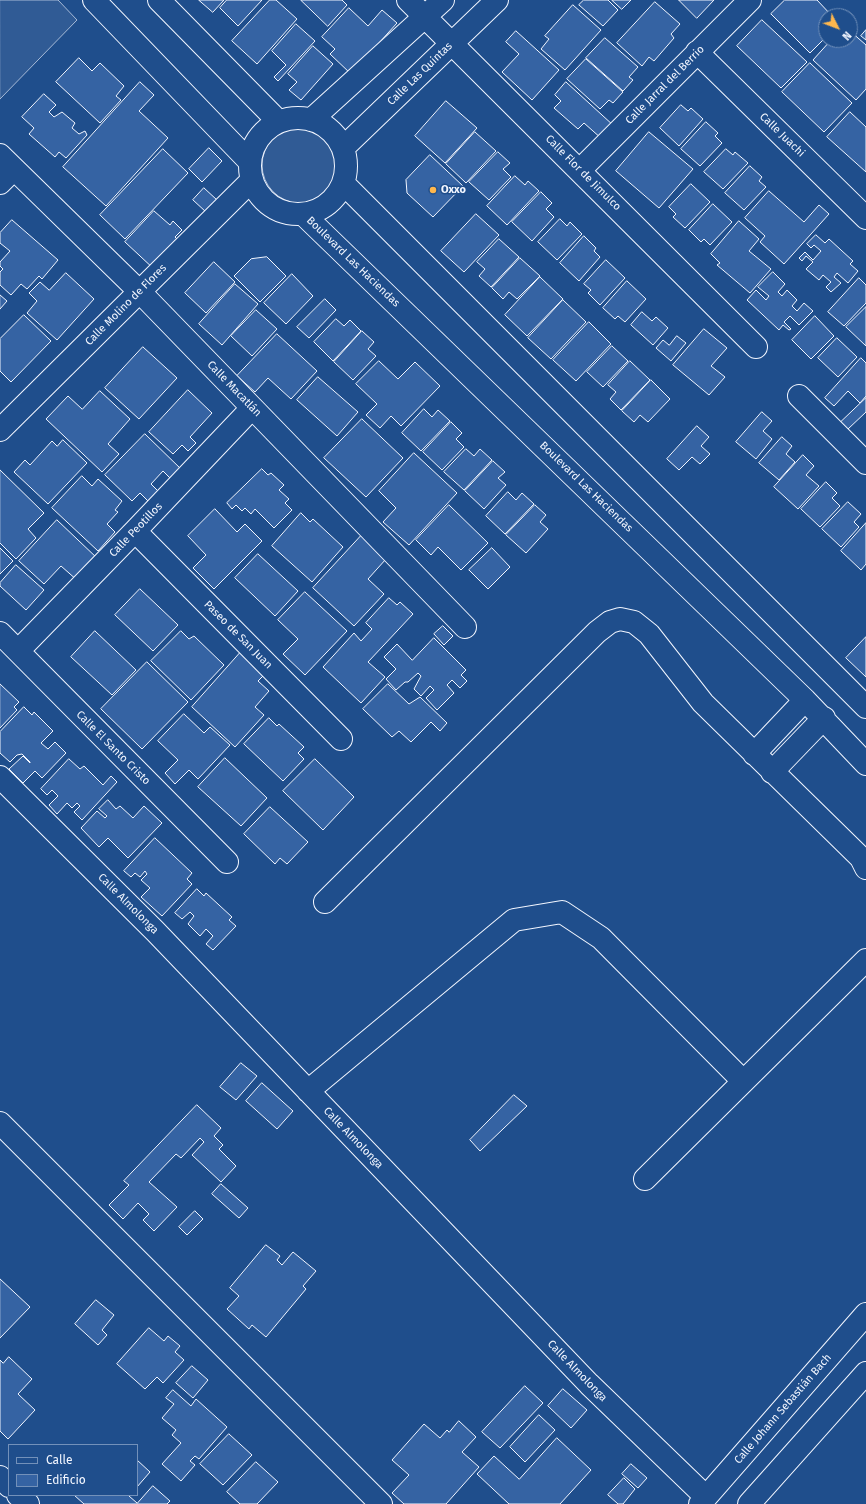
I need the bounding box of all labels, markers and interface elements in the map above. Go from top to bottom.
north arrow [818,8,858,48]
text: N [839,29,854,43]
street label: Calle Las Quintas [385,40,455,108]
street label: Calle Jarral del Berrio [623,43,707,127]
street label: Calle Juachi [757,110,807,160]
street label: Calle Flor de Jimulco [542,132,624,214]
place label: Oxxo [441,183,466,197]
marker: Oxxo [428,185,438,195]
street label: Boulevard Las Haciendas [304,214,402,310]
street label: Calle Molino de Flores [83,262,169,348]
street label: Calle Macatlán [204,358,264,420]
street label: Boulevard Las Haciendas [537,439,635,535]
street label: Calle Peotillos [107,500,165,560]
street label: Paseo de San Juan [201,598,275,672]
street label: Calle El Santo Cristo [73,708,153,788]
street label: Calle Almolonga [95,871,161,937]
street label: Calle Almolonga [320,1105,386,1171]
street label: Calle Almolonga [544,1338,610,1404]
street label: Calle Johann Sebastián Bach [732,1351,834,1467]
legend [8,1444,138,1496]
text: Calle [46,1453,73,1467]
text: Edificio [46,1473,86,1487]

